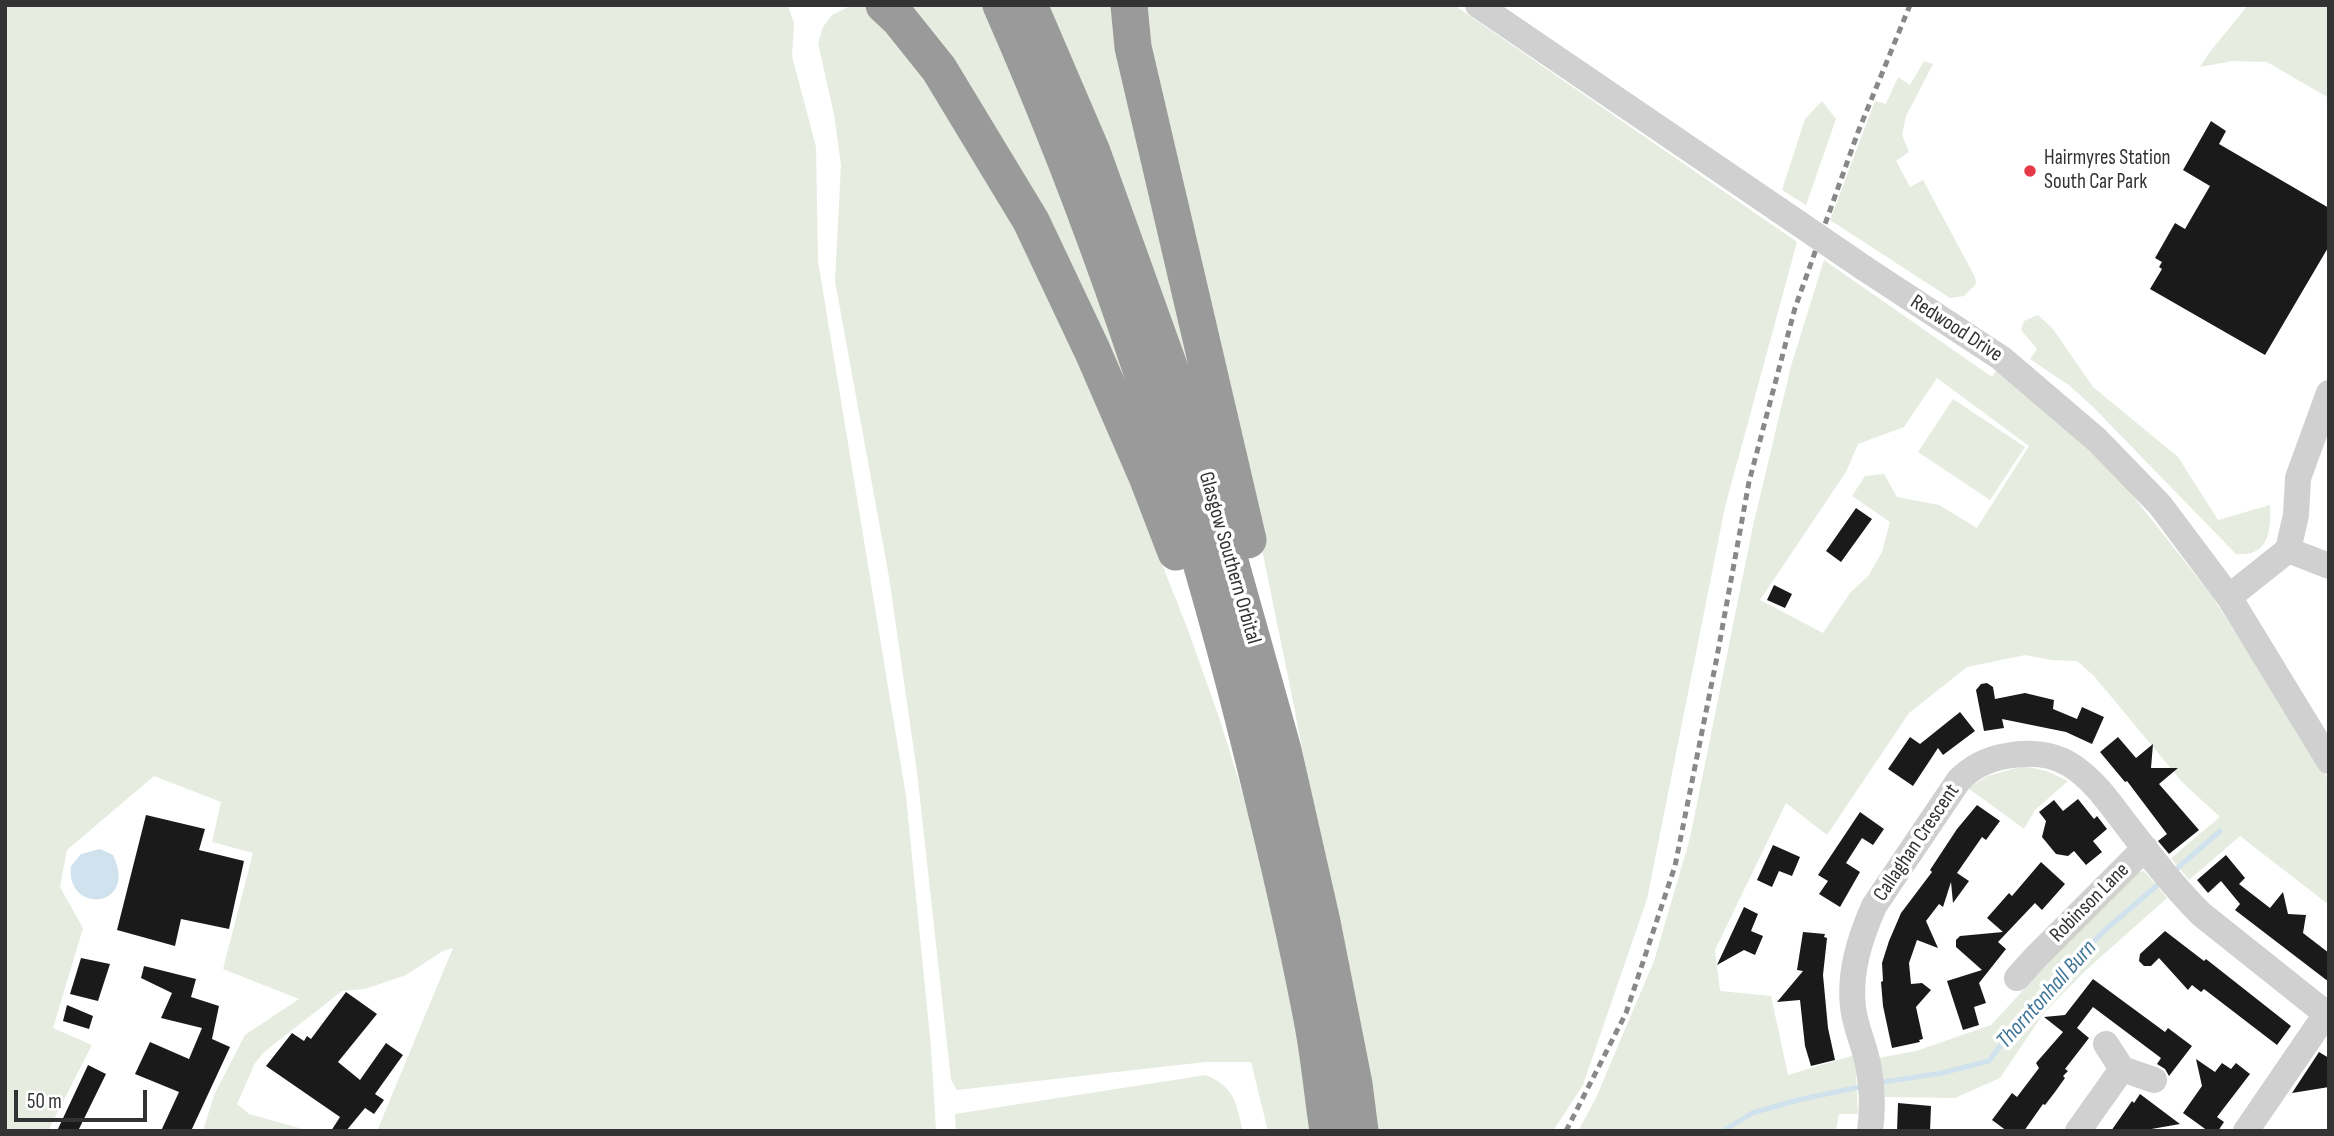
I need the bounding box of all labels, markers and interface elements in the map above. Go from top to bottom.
place label: Hairmyres Station South Car Park [2044,146,2171,196]
marker: Hairmyres Station South Car Park [2022,163,2038,179]
street label: Redwood Drive [1905,290,2007,368]
street label: Glasgow Southern Orbital [1192,469,1266,647]
street label: Callaghan Crescent [1869,780,1965,906]
street label: Robinson Lane [2045,858,2135,948]
water label: Thorntonhall Burn [1991,935,2103,1055]
scale bar [18,1076,150,1120]
text: 50 m [27,1089,62,1114]

